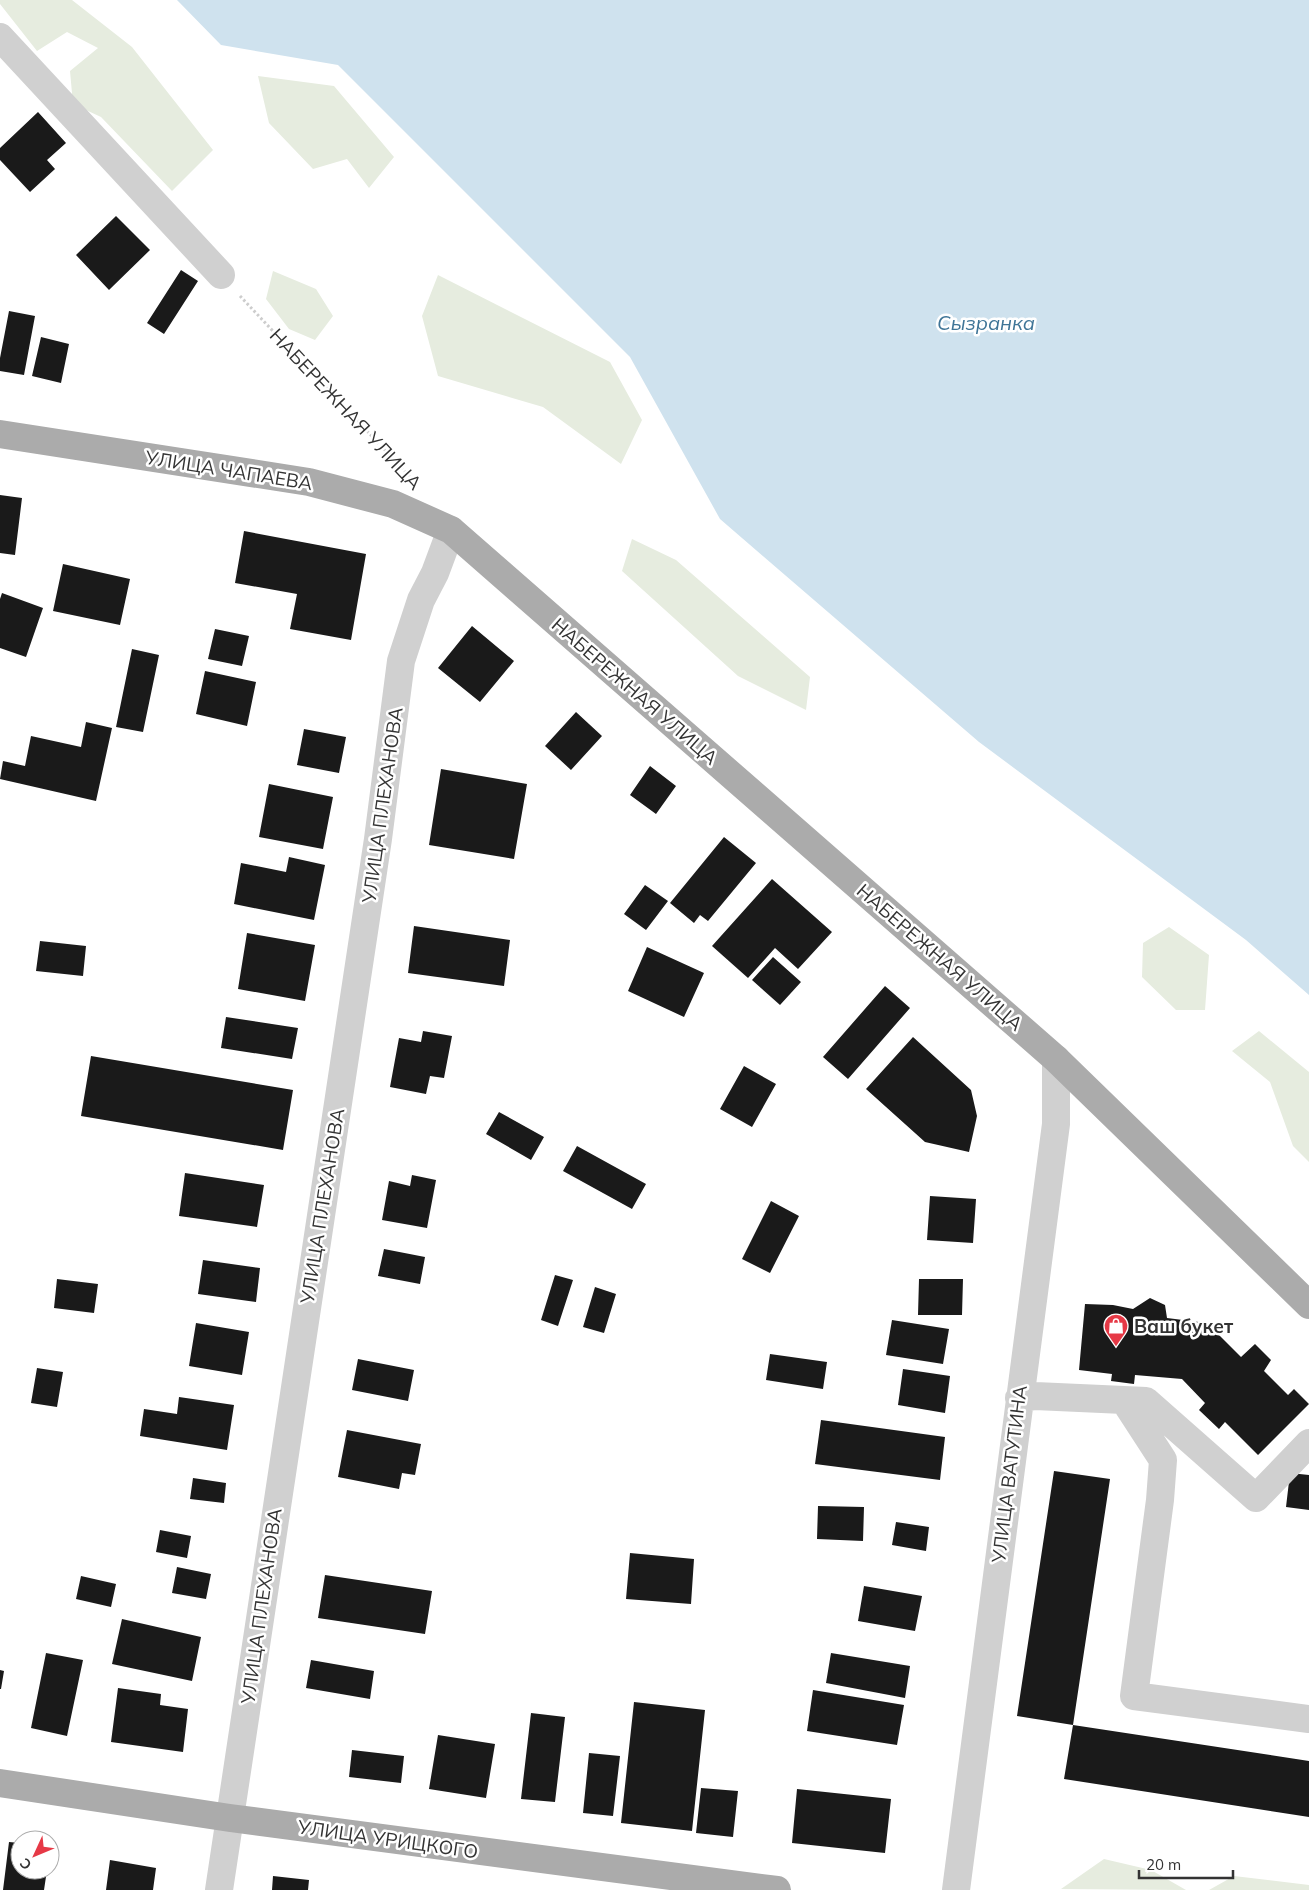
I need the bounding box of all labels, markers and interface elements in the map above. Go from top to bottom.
water label: Сызранка [937,310,1035,335]
street label: НАБЕРЕЖНАЯ УЛИЦА [265,323,427,495]
street label: УЛИЦА ЧАПАЕВА [143,445,314,495]
street label: НАБЕРЕЖНАЯ УЛИЦА [547,612,723,770]
street label: УЛИЦА ПЛЕХАНОВА [356,706,408,905]
street label: НАБЕРЕЖНАЯ УЛИЦА [852,878,1028,1036]
street label: УЛИЦА ПЛЕХАНОВА [295,1107,349,1306]
shop icon: Ваш букет [1103,1313,1129,1347]
place label: Ваш букет [1134,1314,1234,1338]
street label: УЛИЦА ВАТУТИНА [986,1384,1032,1565]
street label: УЛИЦА ПЛЕХАНОВА [235,1507,287,1706]
street label: УЛИЦА УРИЦКОГО [295,1814,480,1864]
north arrow [10,1830,60,1880]
scale bar [1139,1848,1233,1880]
text: С [16,1854,35,1874]
text: 20 m [1146,1855,1181,1874]

